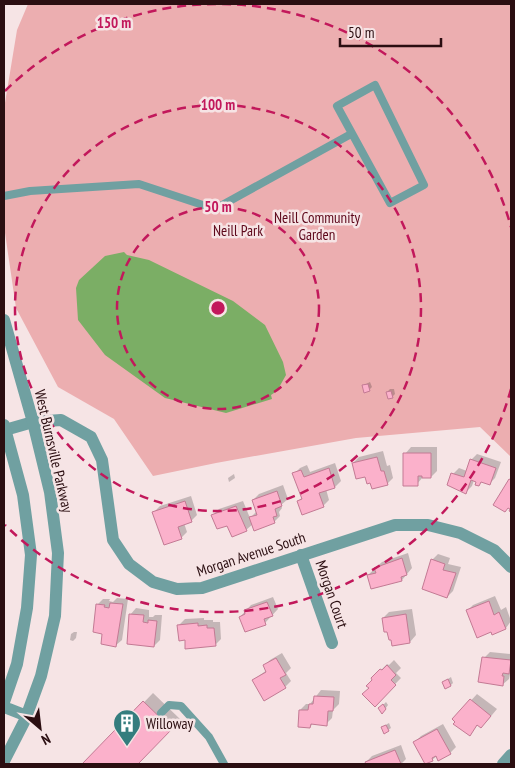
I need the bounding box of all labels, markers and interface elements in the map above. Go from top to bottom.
text: 150 m [97,13,131,32]
scale bar [340,15,441,47]
text: 50 m [348,23,374,42]
text: 100 m [201,95,235,114]
text: 50 m [204,197,232,216]
park label: Neill Community Garden [274,208,360,244]
park label: Neill Park [213,221,263,240]
centre of rings [209,299,227,317]
street label: West Burnsville Parkway [31,388,77,515]
street label: Morgan Avenue South [194,527,308,581]
street label: Morgan Court [312,558,352,630]
north arrow [15,703,65,753]
building icon: Willoway [112,708,142,747]
place label: Willoway [146,714,194,733]
text: N [39,730,54,749]

